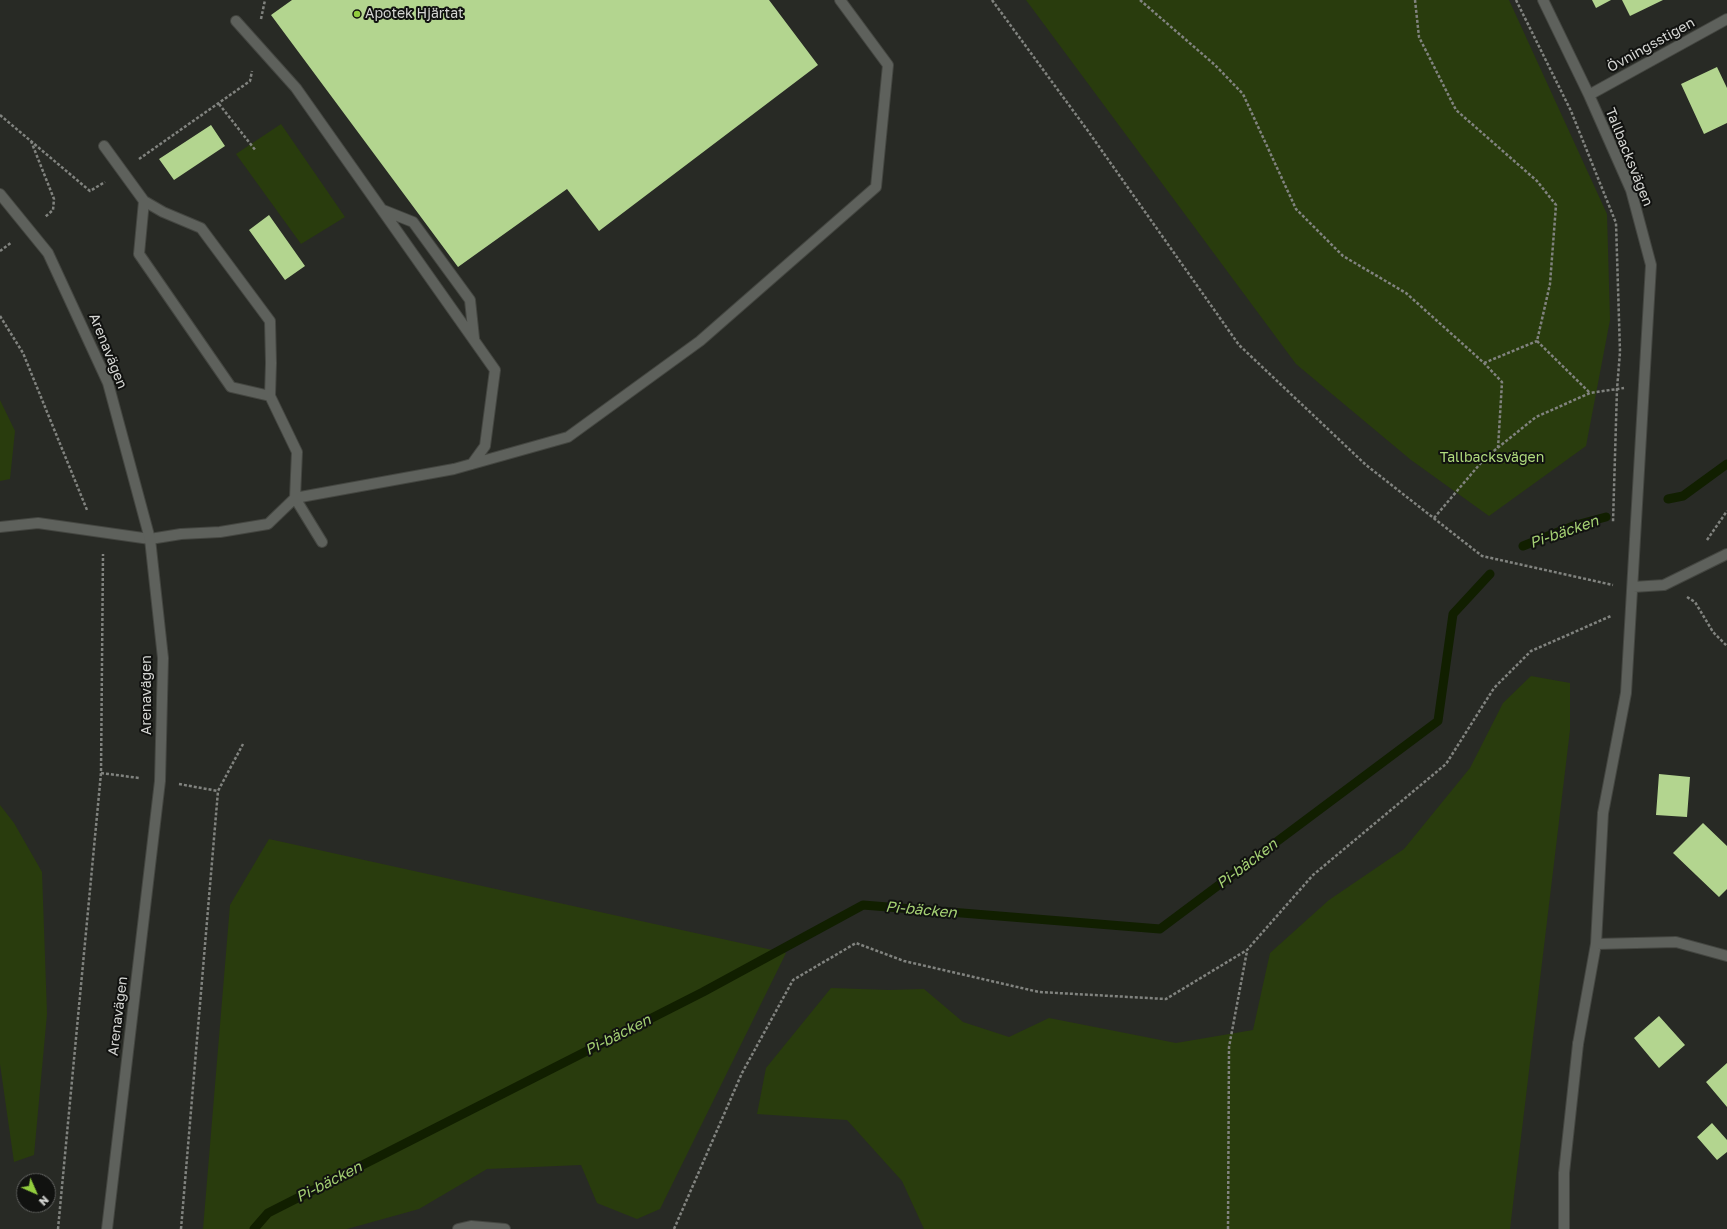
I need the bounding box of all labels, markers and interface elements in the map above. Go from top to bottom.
place label: Apotek Hjärtat [365,6,464,22]
marker: Apotek Hjärtat [352,9,362,19]
street label: Övningsstigen [1604,14,1698,76]
street label: Tallbacksvägen [1602,105,1656,209]
street label: Arenavägen [85,311,131,391]
park label: Tallbacksvägen [1440,450,1544,466]
water label: Pi-bäcken [1527,512,1601,552]
street label: Arenavägen [139,655,155,735]
water label: Pi-bäcken [1213,835,1281,893]
water label: Pi-bäcken [885,898,957,922]
street label: Arenavägen [105,975,131,1057]
water label: Pi-bäcken [582,1011,654,1059]
water label: Pi-bäcken [293,1158,365,1206]
north arrow [16,1173,56,1213]
text: N [37,1194,52,1209]

